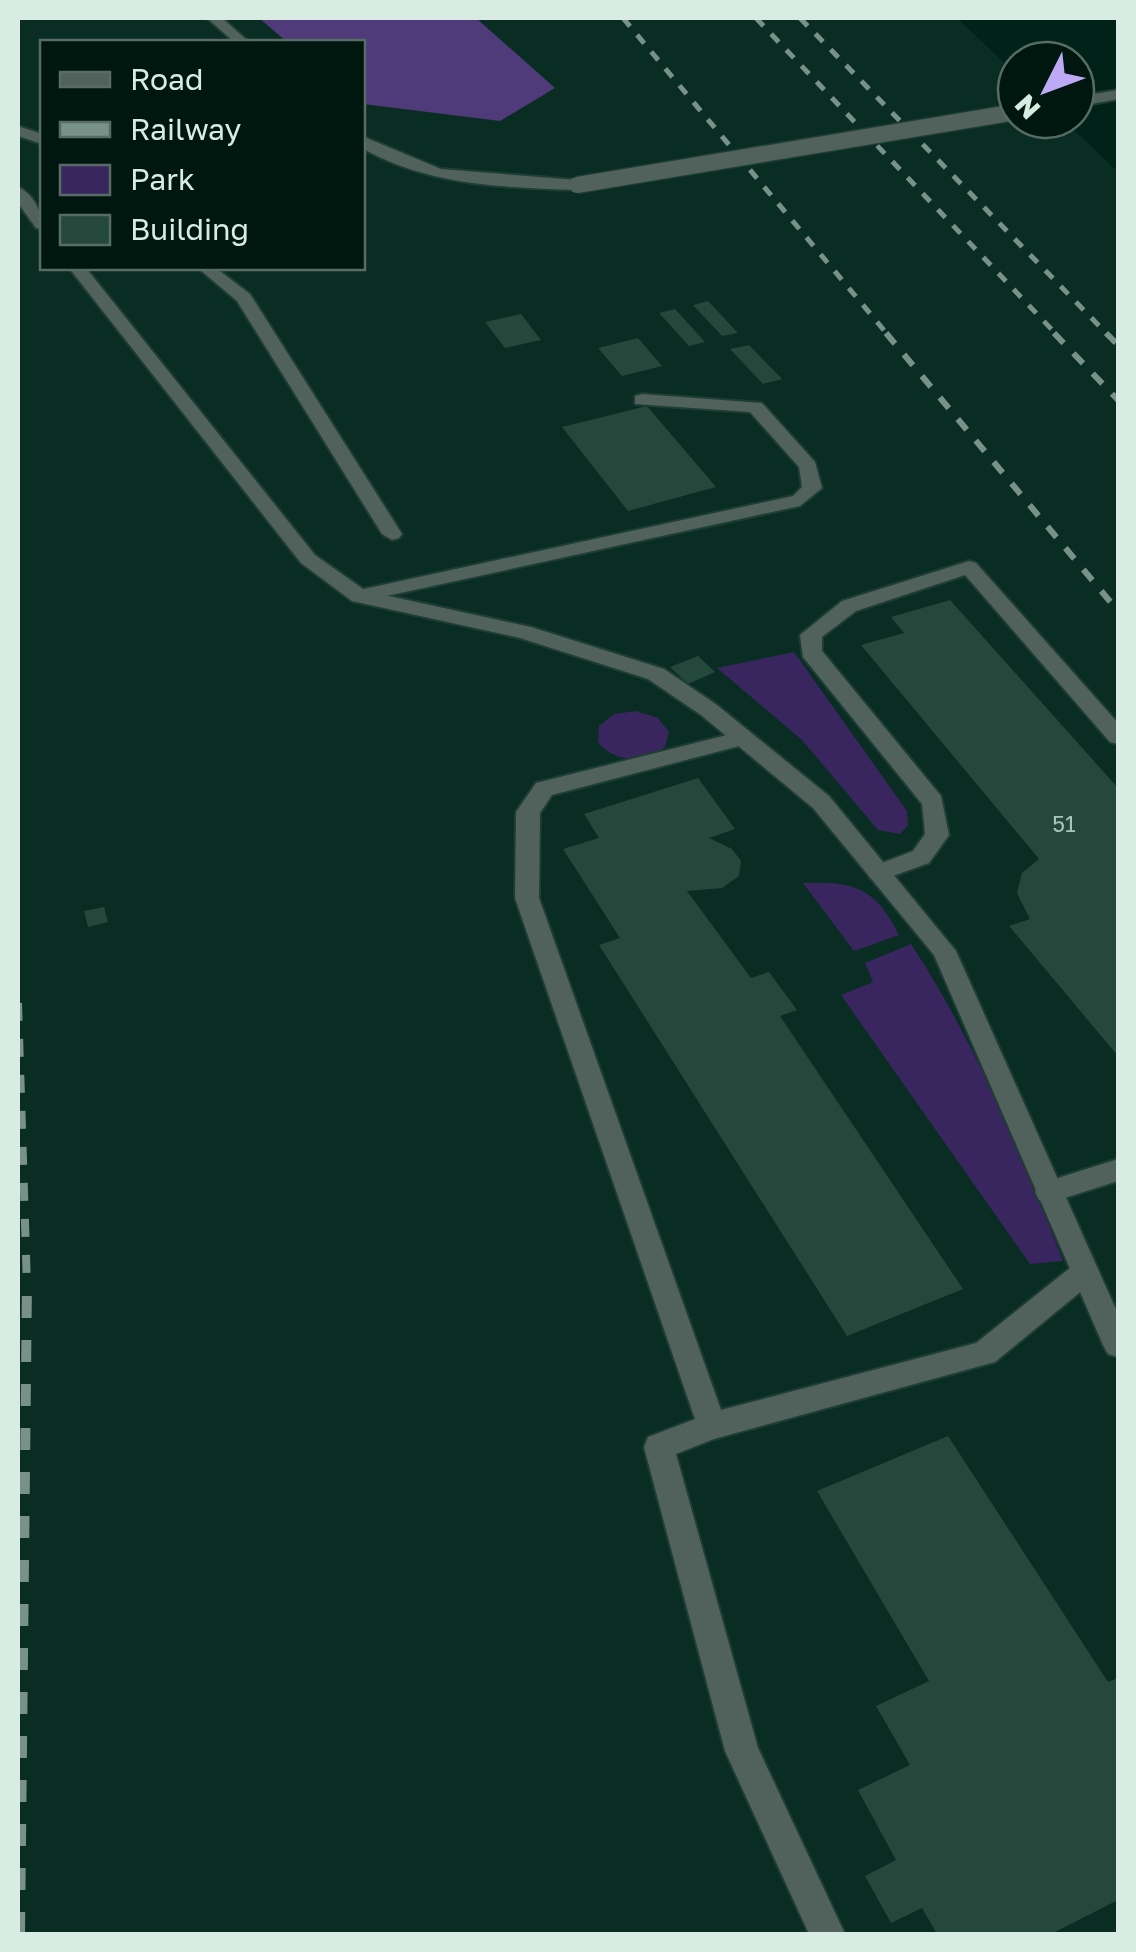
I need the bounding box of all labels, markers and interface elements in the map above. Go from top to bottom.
legend [40,40,365,270]
north arrow [996,40,1096,140]
text: Road [130,61,204,97]
text: N [1008,88,1046,126]
text: Railway [130,111,241,147]
text: Park [130,161,195,197]
text: Building [130,211,249,247]
house number: 51 [1052,810,1076,837]

